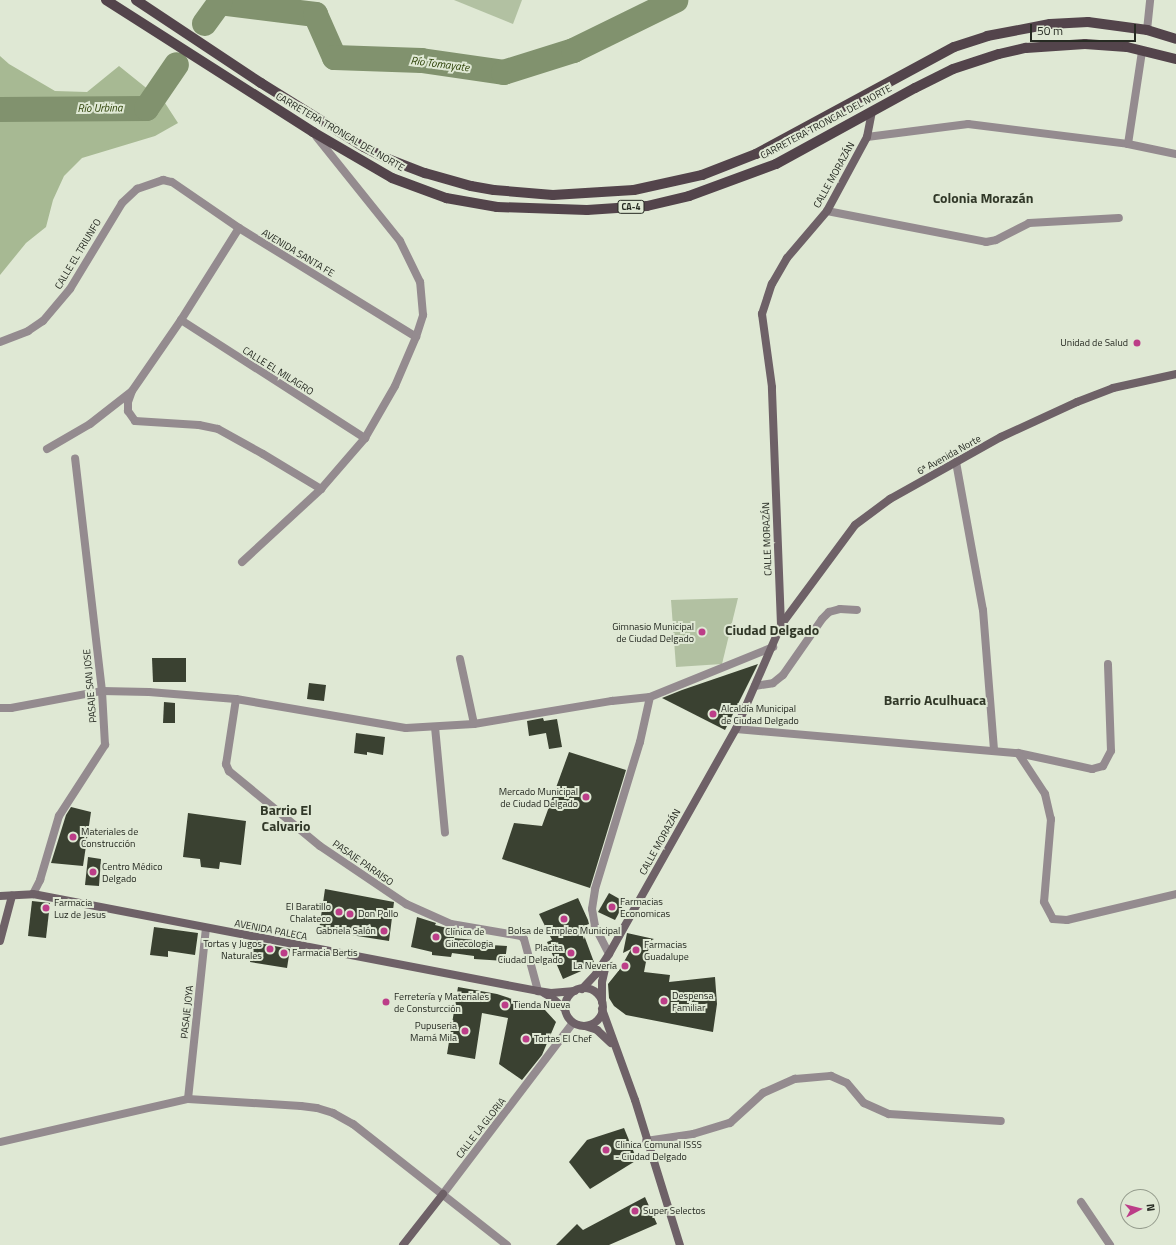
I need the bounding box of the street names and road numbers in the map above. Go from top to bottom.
street label: CARRETERA TRONCAL DEL NORTE [758,82,894,162]
street label: CARRETERA TRONCAL DEL NORTE [274,90,406,174]
street label: CALLE MORAZÁN [811,140,857,210]
road number: CA-4 [617,200,645,214]
street label: CALLE EL TRIUNFO [52,217,104,291]
street label: AVENIDA SANTA FE [260,227,336,279]
street label: CALLE EL MILAGRO [240,344,316,398]
street label: 6ª Avenida Norte [915,432,983,478]
street label: CALLE MORAZÁN [760,502,774,576]
street label: PASAJE SAN JOSE [81,649,99,723]
street label: CALLE MORAZÁN [637,807,683,877]
street label: PASAJE PARAISO [330,838,396,888]
street label: AVENIDA PALECA [234,917,308,943]
street label: PASAJE JOYA [178,985,196,1039]
street label: CALLE LA GLORIA [454,1095,508,1161]

